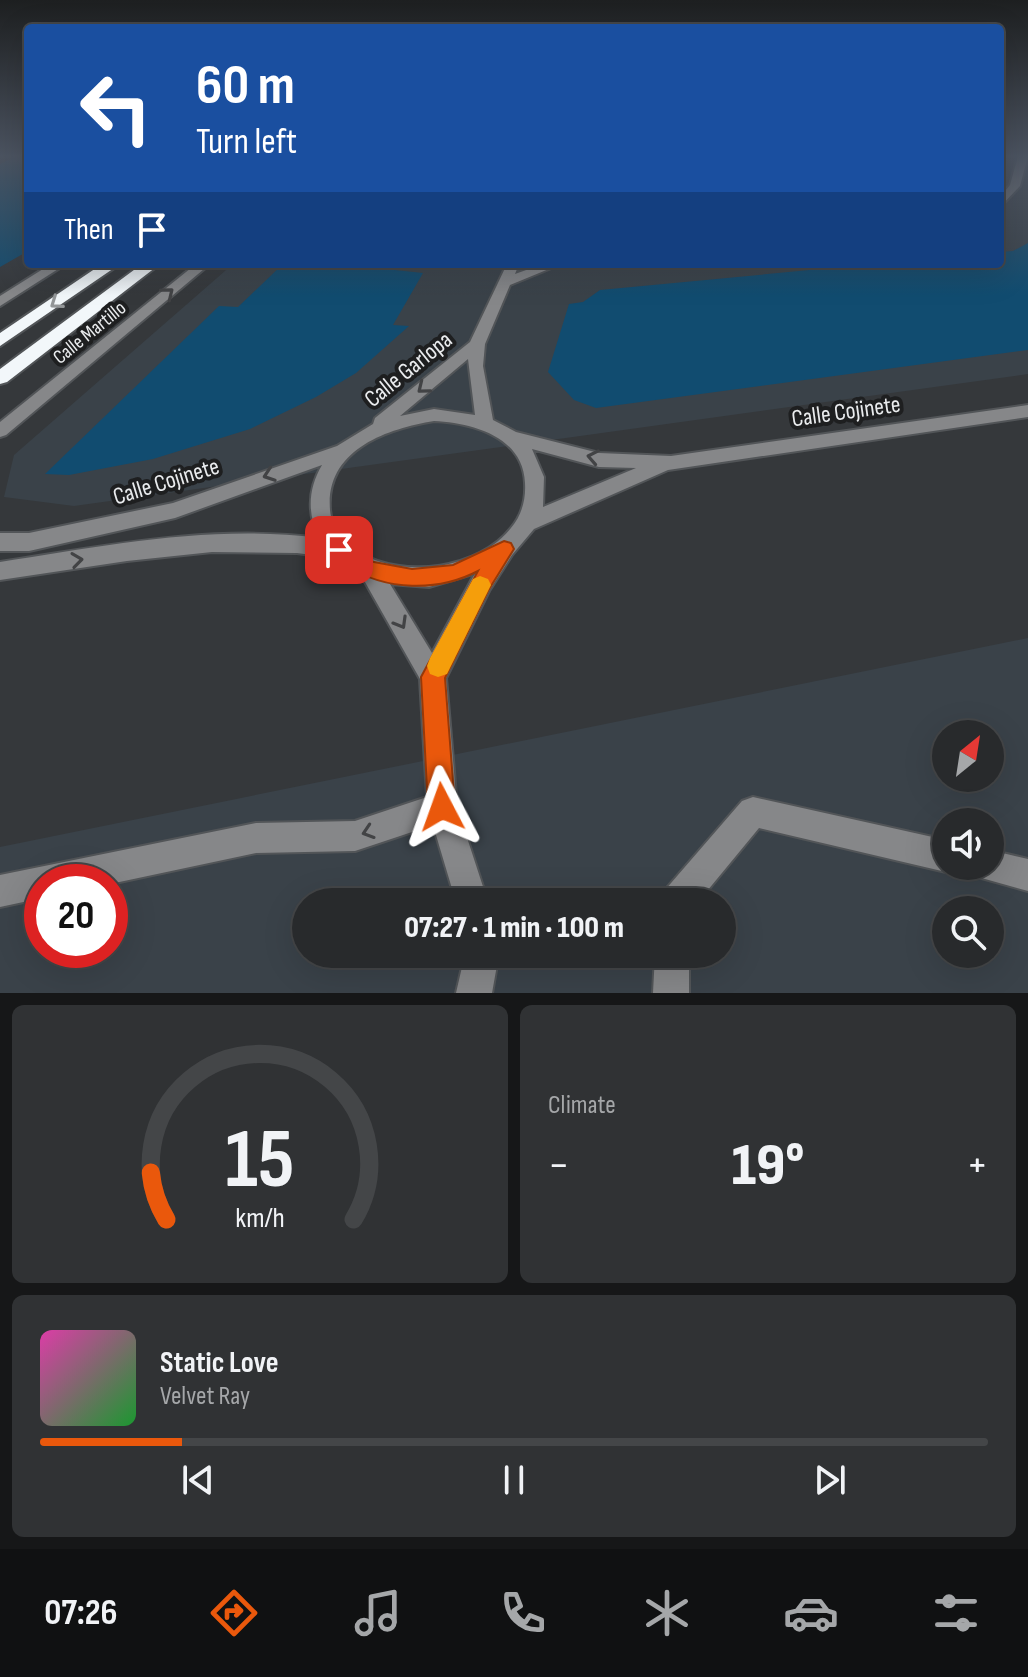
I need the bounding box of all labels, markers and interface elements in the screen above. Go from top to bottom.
text: 60 m [196,53,295,120]
icon: left [64,56,168,160]
text: Turn left [196,121,297,164]
icon: arrive [130,208,174,252]
text: Then [64,212,114,248]
one-way arrow [159,288,174,303]
one-way arrow [50,293,64,308]
street label: Calle Martillo [48,296,131,369]
street label: Calle Garlopa [359,325,458,414]
one-way arrow [418,378,432,393]
street label: Calle Cojinete [790,390,902,433]
one-way arrow [587,450,600,467]
street label: Calle Cojinete [109,452,223,511]
one-way arrow [263,465,277,482]
pin [305,516,373,584]
icon: arrive [317,528,361,572]
one-way arrow [70,552,84,569]
one-way arrow [391,614,407,629]
north arrow [932,720,1004,792]
map controls [932,720,1004,968]
position arrow [400,765,484,849]
button: sound [932,808,1004,880]
one-way arrow [362,823,375,839]
speed limit sign: 20 [24,864,128,968]
button: search [932,896,1004,968]
text: 07:27 · 1 min · 100 m [404,910,624,946]
text: Climate [548,1090,616,1121]
text: 15 [225,1111,295,1211]
text: 19° [731,1130,805,1202]
text: − [548,1139,570,1192]
text: + [966,1139,988,1192]
text: km/h [235,1201,285,1236]
text: Static Love [160,1345,279,1381]
text: Velvet Ray [160,1381,250,1412]
icon: previous [176,1458,220,1502]
icon: pause [492,1458,536,1502]
icon: next [808,1458,852,1502]
icon: directions [206,1585,262,1641]
icon: music [350,1585,406,1641]
icon: phone [495,1585,551,1641]
icon: climate [639,1585,695,1641]
icon: car [783,1585,839,1641]
icon: filters [928,1585,984,1641]
text: 07:26 [44,1592,118,1635]

